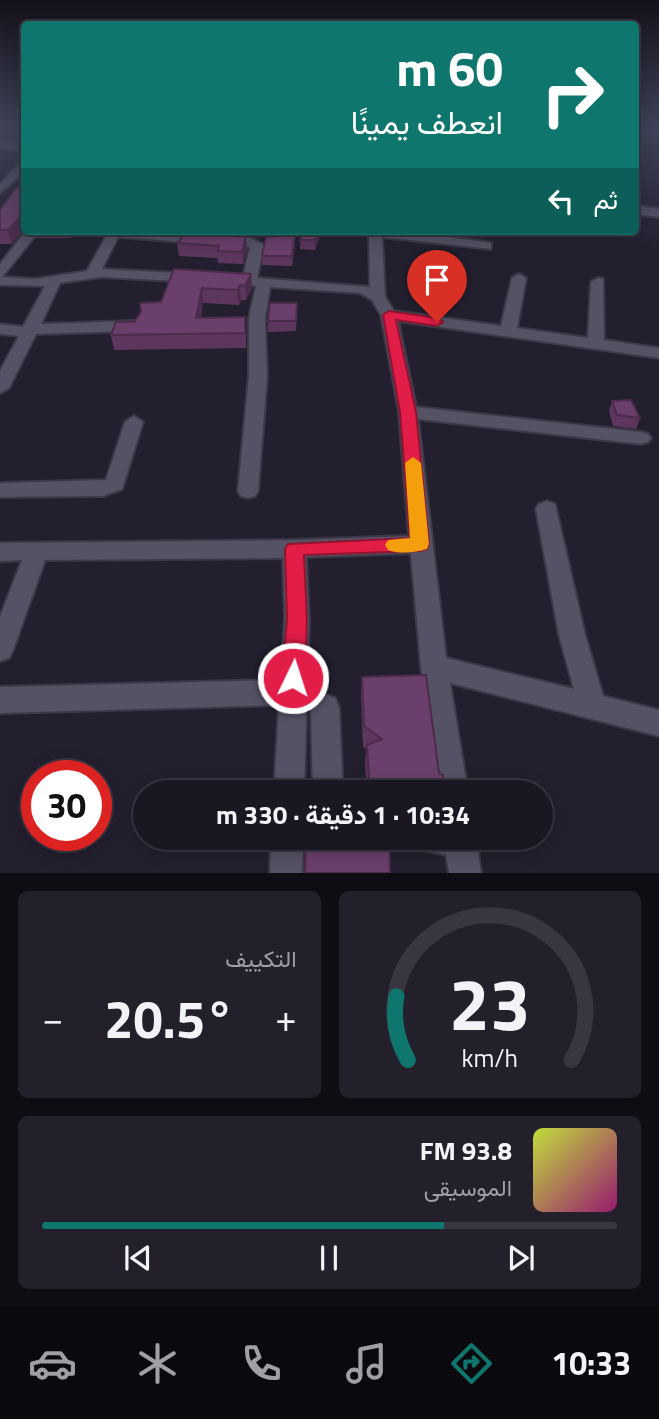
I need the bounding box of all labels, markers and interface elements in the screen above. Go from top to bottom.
text: 60 m [396,30,503,105]
icon: right [527,49,618,140]
text: انعطف يمينًا [351,98,503,146]
text: ثم [594,180,618,219]
icon: left [542,182,580,220]
pin [407,250,467,322]
icon: arrive [418,261,456,299]
position arrow [256,641,330,715]
speed limit sign: 30 [21,760,112,851]
text: 10:34 · 1 دقيقة · 330 m [216,795,470,834]
text: التكييف [225,941,297,976]
text: 23 [449,949,531,1059]
text: 20.5° [104,979,234,1058]
text: − [42,989,63,1047]
text: + [275,989,296,1047]
text: km/h [461,1039,518,1077]
text: 93.8 FM [420,1131,512,1170]
text: الموسيقى [424,1170,512,1205]
icon: previous [119,1239,157,1277]
icon: pause [310,1239,348,1277]
icon: next [502,1239,540,1277]
icon: car [28,1339,77,1388]
icon: climate [133,1339,182,1388]
icon: phone [237,1339,286,1388]
icon: music [342,1339,391,1388]
icon: directions [447,1339,496,1388]
text: 10:33 [551,1339,631,1387]

